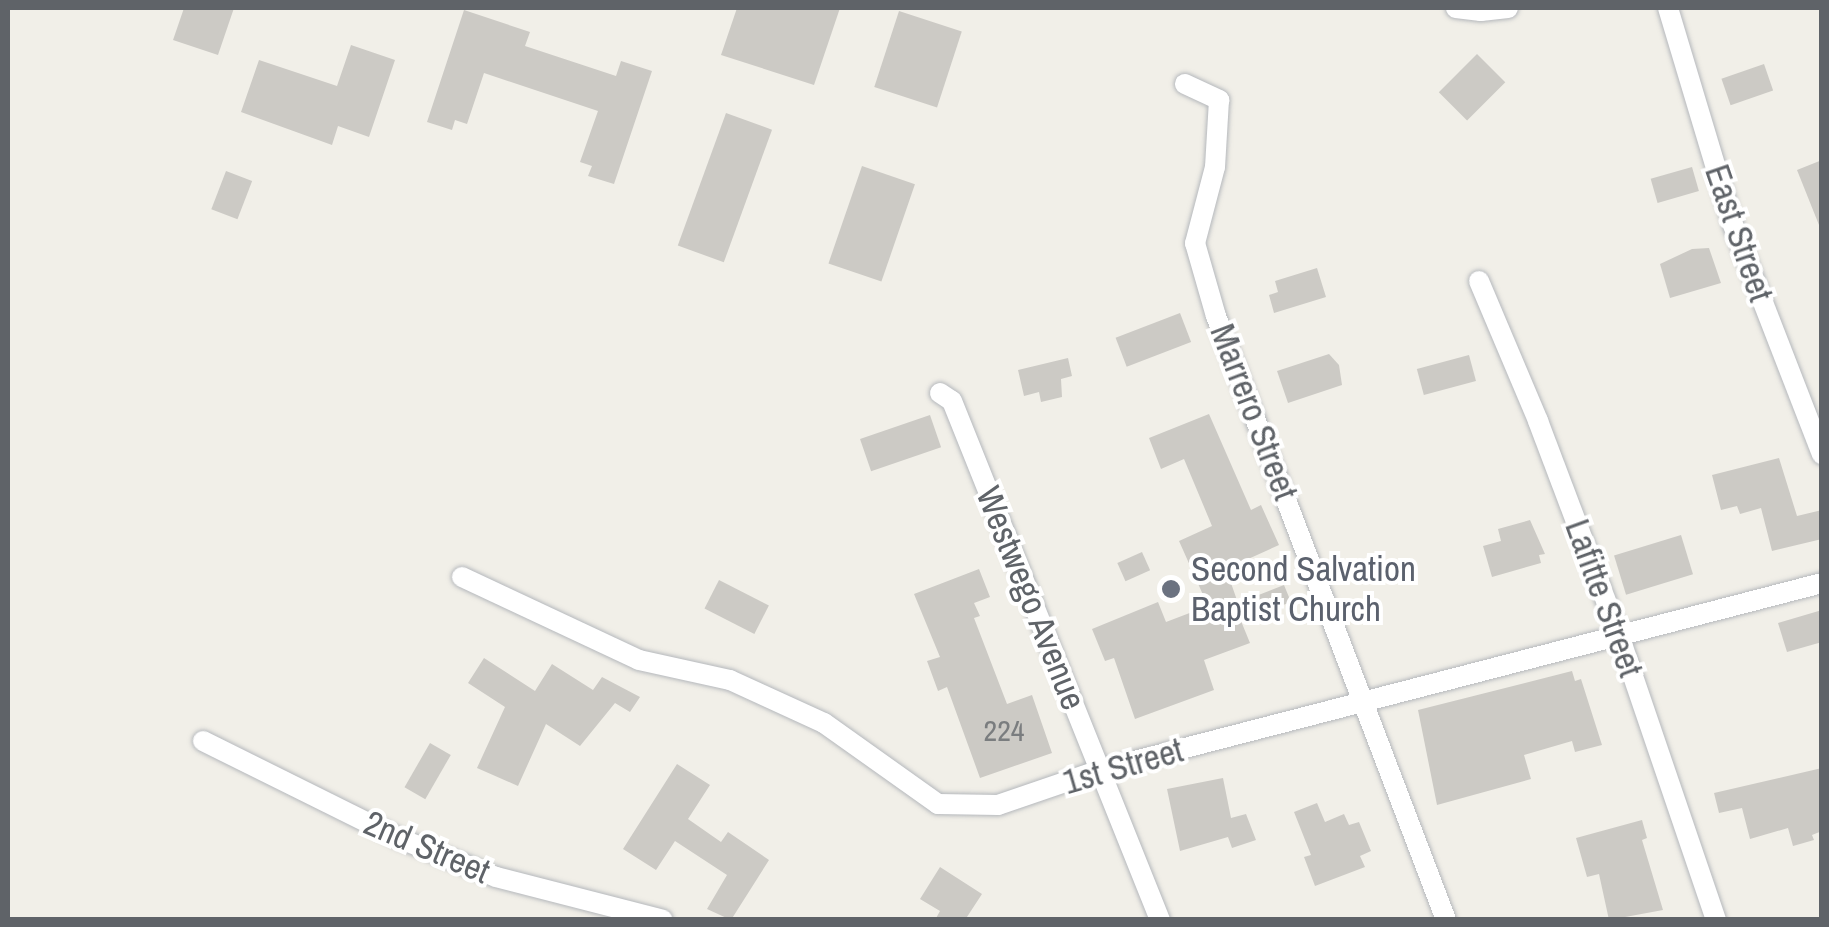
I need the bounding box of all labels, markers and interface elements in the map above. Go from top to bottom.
street label: East Street [1696,159,1782,307]
street label: Marrero Street [1201,318,1307,506]
street label: Westwego Avenue [967,480,1095,716]
street label: Lafitte Street [1556,514,1652,682]
place label: Second Salvation Baptist Church [1191,548,1416,630]
marker: Second Salvation Baptist Church [1160,578,1182,600]
house number: 224 [983,712,1025,748]
street label: 1st Street [1058,729,1188,803]
street label: 2nd Street [358,802,496,892]

